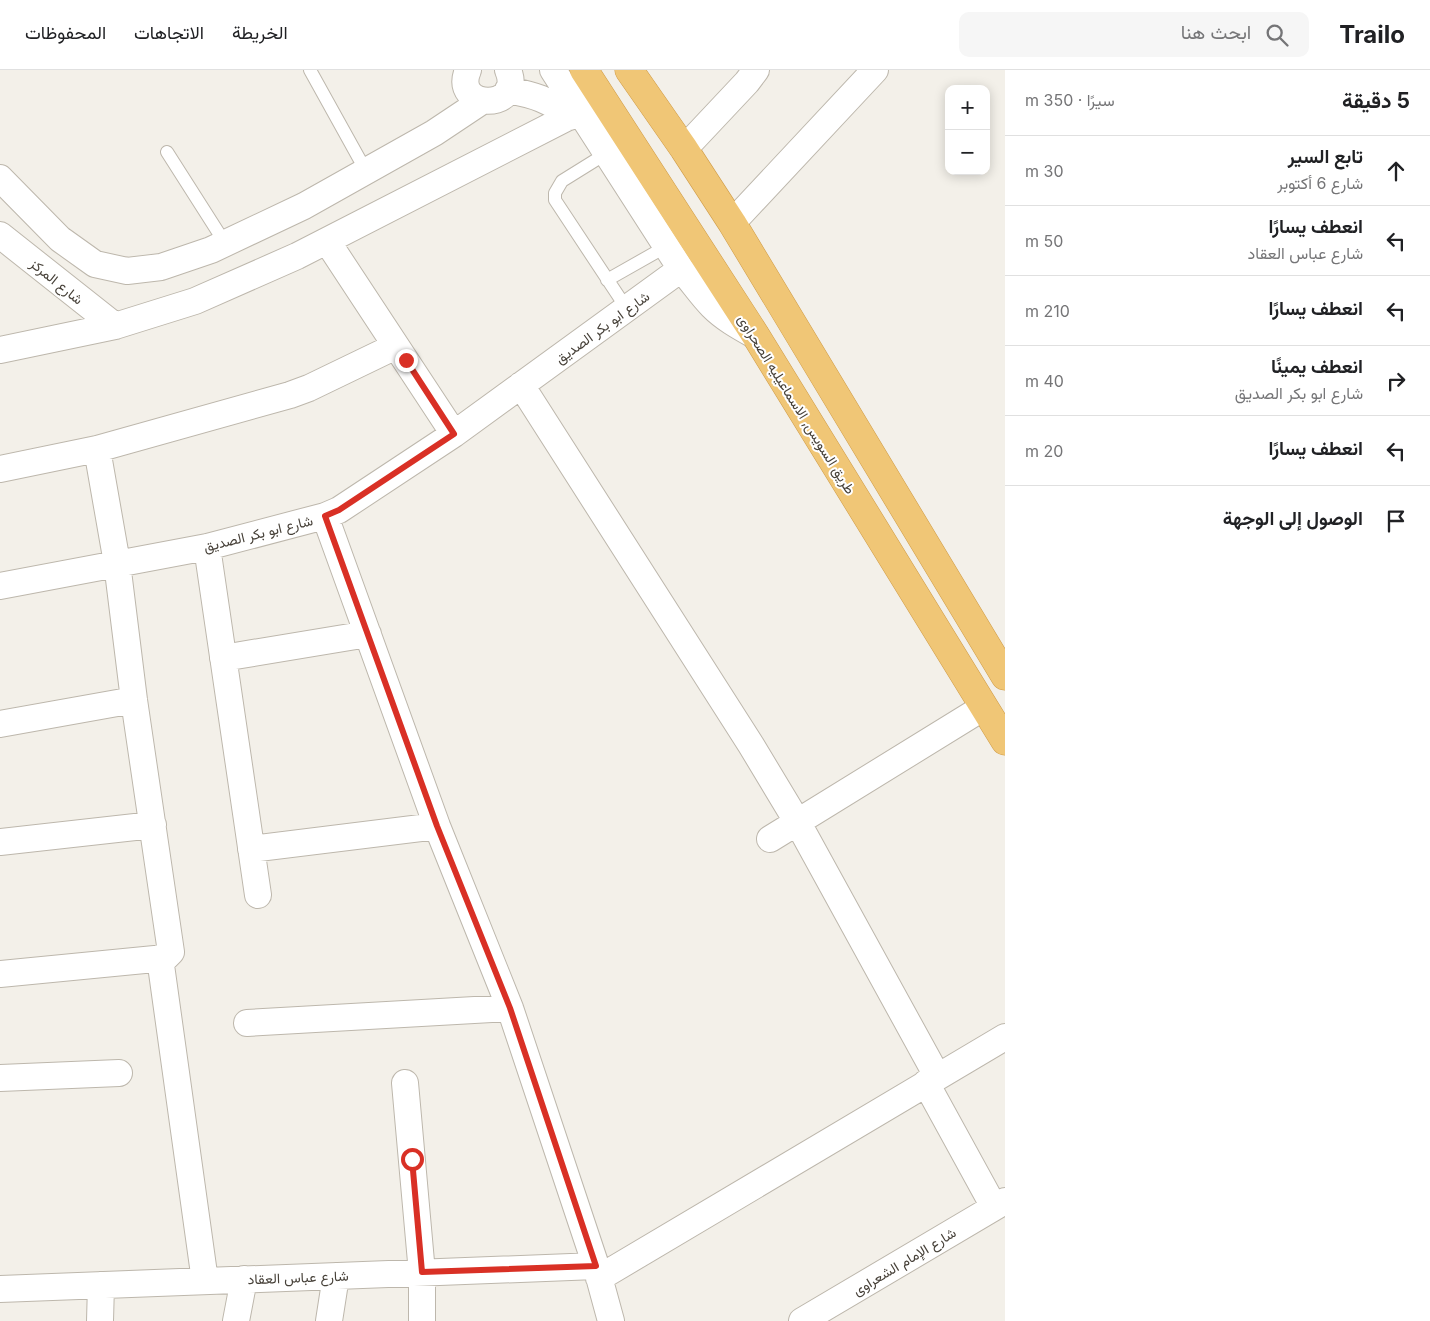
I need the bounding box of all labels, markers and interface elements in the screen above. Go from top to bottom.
search box [959,12,1309,57]
text: Trailo [1339,20,1405,49]
text: ابحث هنا [1181,21,1251,44]
icon: search [1263,21,1291,49]
text: المحفوظات [25,22,106,43]
text: الاتجاهات [134,22,204,43]
text: الخريطة [232,22,288,43]
map controls [945,85,990,175]
button: + [945,85,990,130]
text: 5 دقيقة [1342,88,1410,113]
text: سيرًا · 350 m [1025,90,1115,110]
button: − [945,130,990,175]
text: تابع السير [1288,145,1363,168]
icon: ahead [1382,157,1410,185]
text: 30 m [1025,161,1064,181]
text: شارع 6 أكتوبر [1277,173,1363,193]
text: انعطف يسارًا [1269,215,1363,238]
icon: left [1382,227,1410,255]
text: 50 m [1025,231,1063,251]
text: شارع عباس العقاد [1248,243,1363,263]
street label: شارع المركز [24,254,87,310]
street label: شارع ابو بكر الصديق [552,287,654,369]
text: انعطف يسارًا [1269,297,1363,320]
icon: left [1382,297,1410,325]
text: 210 m [1025,301,1070,321]
street label: طريق السويس, الاسماعيليه الصحراوى [734,311,859,497]
route end [395,349,418,372]
text: انعطف يمينًا [1271,355,1363,378]
icon: right [1382,367,1410,395]
text: 40 m [1025,371,1064,391]
text: شارع ابو بكر الصديق [1235,383,1363,403]
text: انعطف يسارًا [1269,437,1363,460]
icon: left [1382,437,1410,465]
text: 20 m [1025,441,1063,461]
text: الوصول إلى الوجهة [1223,507,1363,530]
icon: arrive [1382,507,1410,535]
street label: شارع ابو بكر الصديق [202,511,315,558]
route start [401,1148,424,1171]
street label: شارع الإمام الشعراوى [849,1223,960,1301]
street label: شارع عباس العقاد [247,1267,349,1290]

